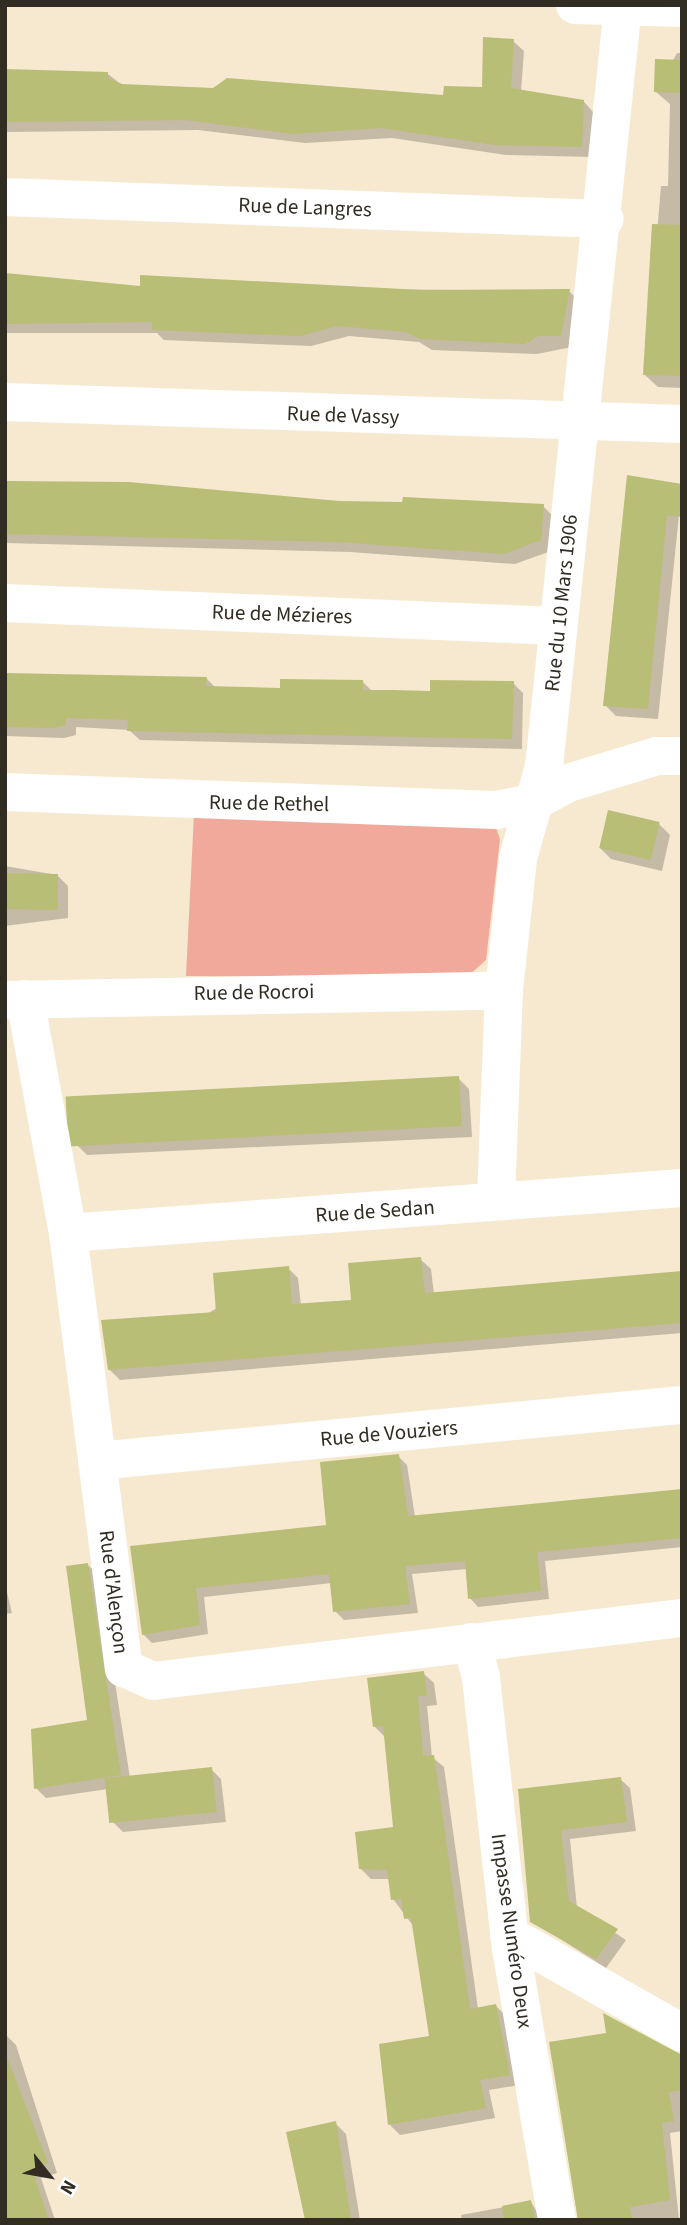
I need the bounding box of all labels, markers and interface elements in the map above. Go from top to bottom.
street label: Rue de Langres [238,192,372,222]
street label: Rue de Vassy [286,400,400,430]
street label: Rue du 10 Mars 1906 [539,513,583,693]
street label: Rue de Mézieres [211,599,353,629]
street label: Rue de Rethel [209,789,329,817]
street label: Rue de Rocroi [193,978,315,1006]
street label: Rue de Sedan [314,1194,436,1228]
street label: Rue de Vouziers [319,1414,459,1452]
street label: Rue d'Alençon [94,1529,134,1655]
street label: Impasse Numéro Deux [486,1832,538,2030]
north arrow [14,2141,84,2211]
text: N [53,2175,82,2199]

